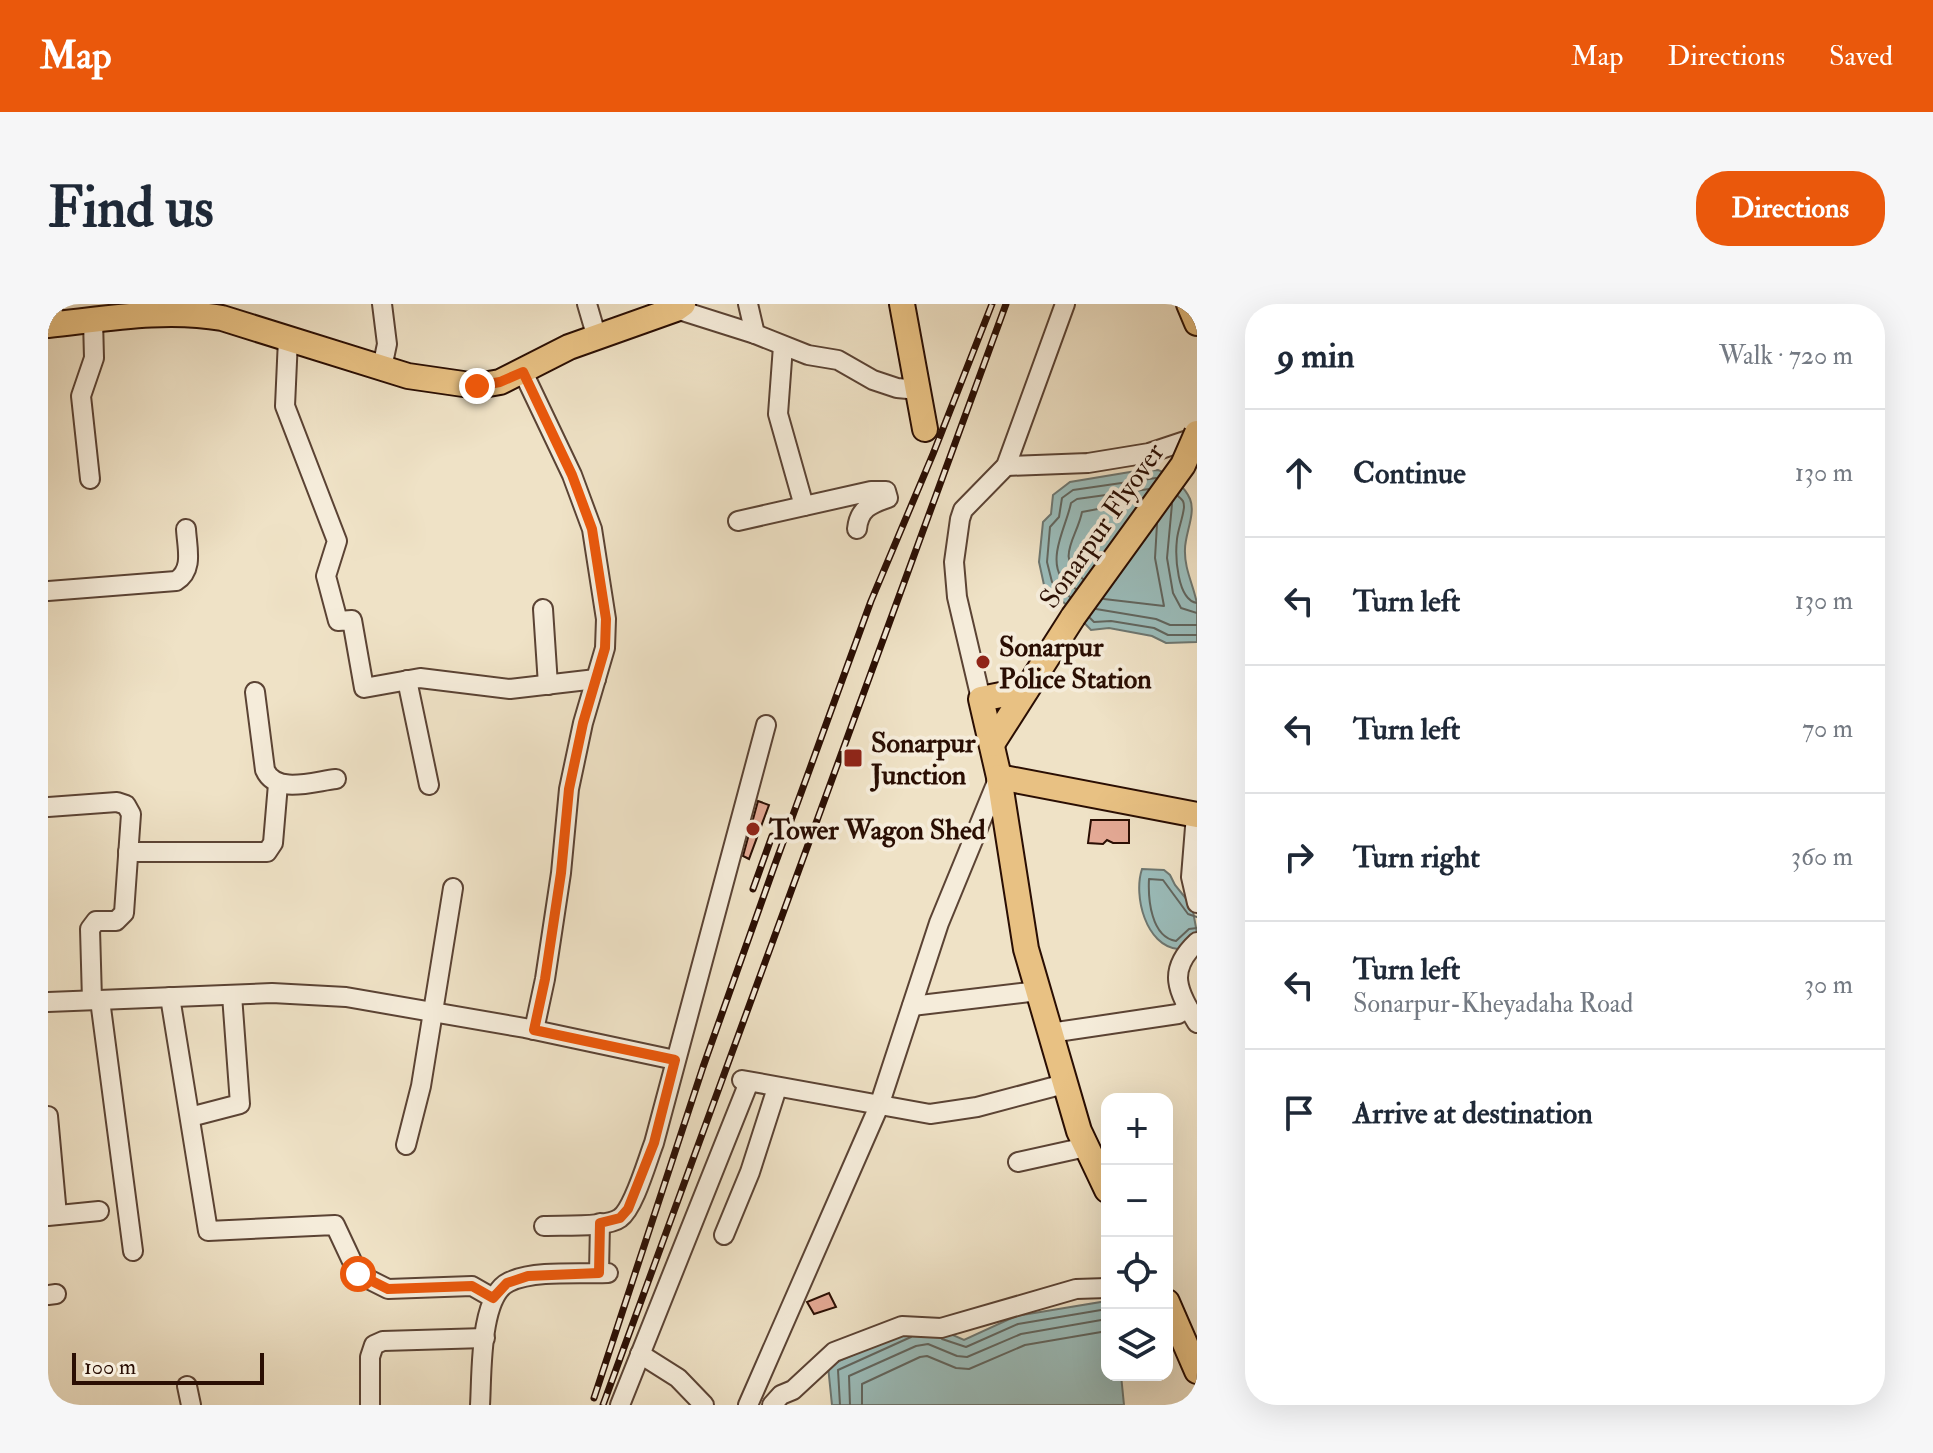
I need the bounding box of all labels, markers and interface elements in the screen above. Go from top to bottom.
text: Map [40,32,111,80]
text: Map [1571,39,1624,74]
text: Directions [1668,39,1785,74]
text: Saved [1829,39,1893,74]
button: Directions [1696,171,1885,246]
text: Find us [48,173,214,244]
text: 9 min [1277,335,1355,378]
text: Walk · 720 m [1719,340,1853,372]
route end [459,368,495,404]
street label: Sonarpur Flyover [1032,436,1173,615]
icon: ahead [1277,451,1321,495]
text: Continue [1353,455,1466,492]
text: 130 m [1795,457,1853,489]
icon: left [1277,579,1321,623]
text: Turn left [1353,583,1460,620]
text: 130 m [1795,585,1853,617]
place label: Sonarpur Police Station [999,630,1152,697]
marker: Sonarpur Police Station [974,653,992,671]
icon: left [1277,707,1321,751]
text: Turn left [1353,711,1460,748]
text: 70 m [1802,713,1853,745]
place label: Sonarpur Junction [869,726,976,793]
marker: Sonarpur Junction [842,747,864,769]
place label: Tower Wagon Shed [768,813,986,848]
marker: Tower Wagon Shed [744,820,762,838]
icon: right [1277,835,1321,879]
text: Turn right [1353,839,1480,876]
text: 360 m [1791,841,1853,873]
text: Turn left [1353,951,1460,988]
icon: left [1277,963,1321,1007]
text: 30 m [1804,969,1853,1001]
text: Sonarpur-Kheyadaha Road [1353,988,1633,1020]
icon: arrive [1277,1091,1321,1135]
map controls [1101,1093,1173,1381]
button: + [1101,1093,1173,1165]
text: Arrive at destination [1353,1095,1593,1132]
button: − [1101,1165,1173,1237]
button: locate [1101,1237,1173,1309]
route start [340,1256,376,1292]
button: layers [1101,1309,1173,1381]
scale bar [72,1349,264,1385]
text: 100 m [84,1353,136,1381]

